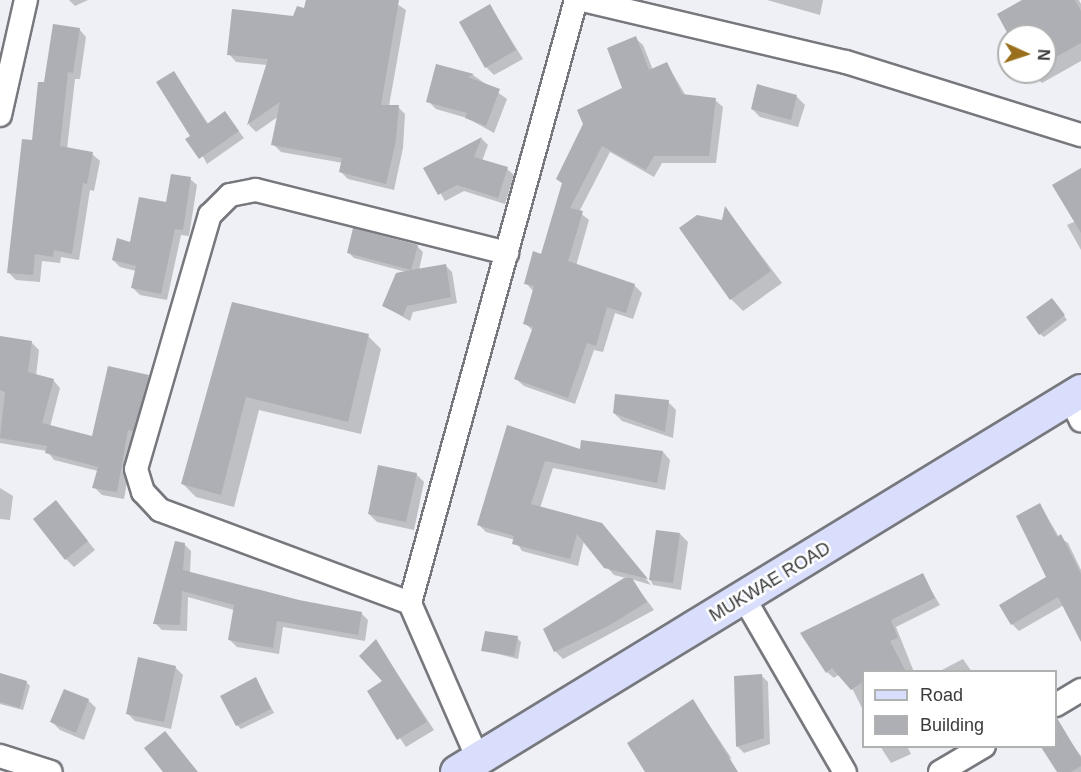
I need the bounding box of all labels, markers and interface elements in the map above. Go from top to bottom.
north arrow [997,24,1057,84]
text: N [1035,49,1052,61]
street label: MUKWAE ROAD [706,537,834,627]
legend [862,670,1057,748]
text: Road [920,685,963,705]
text: Building [920,715,984,735]

